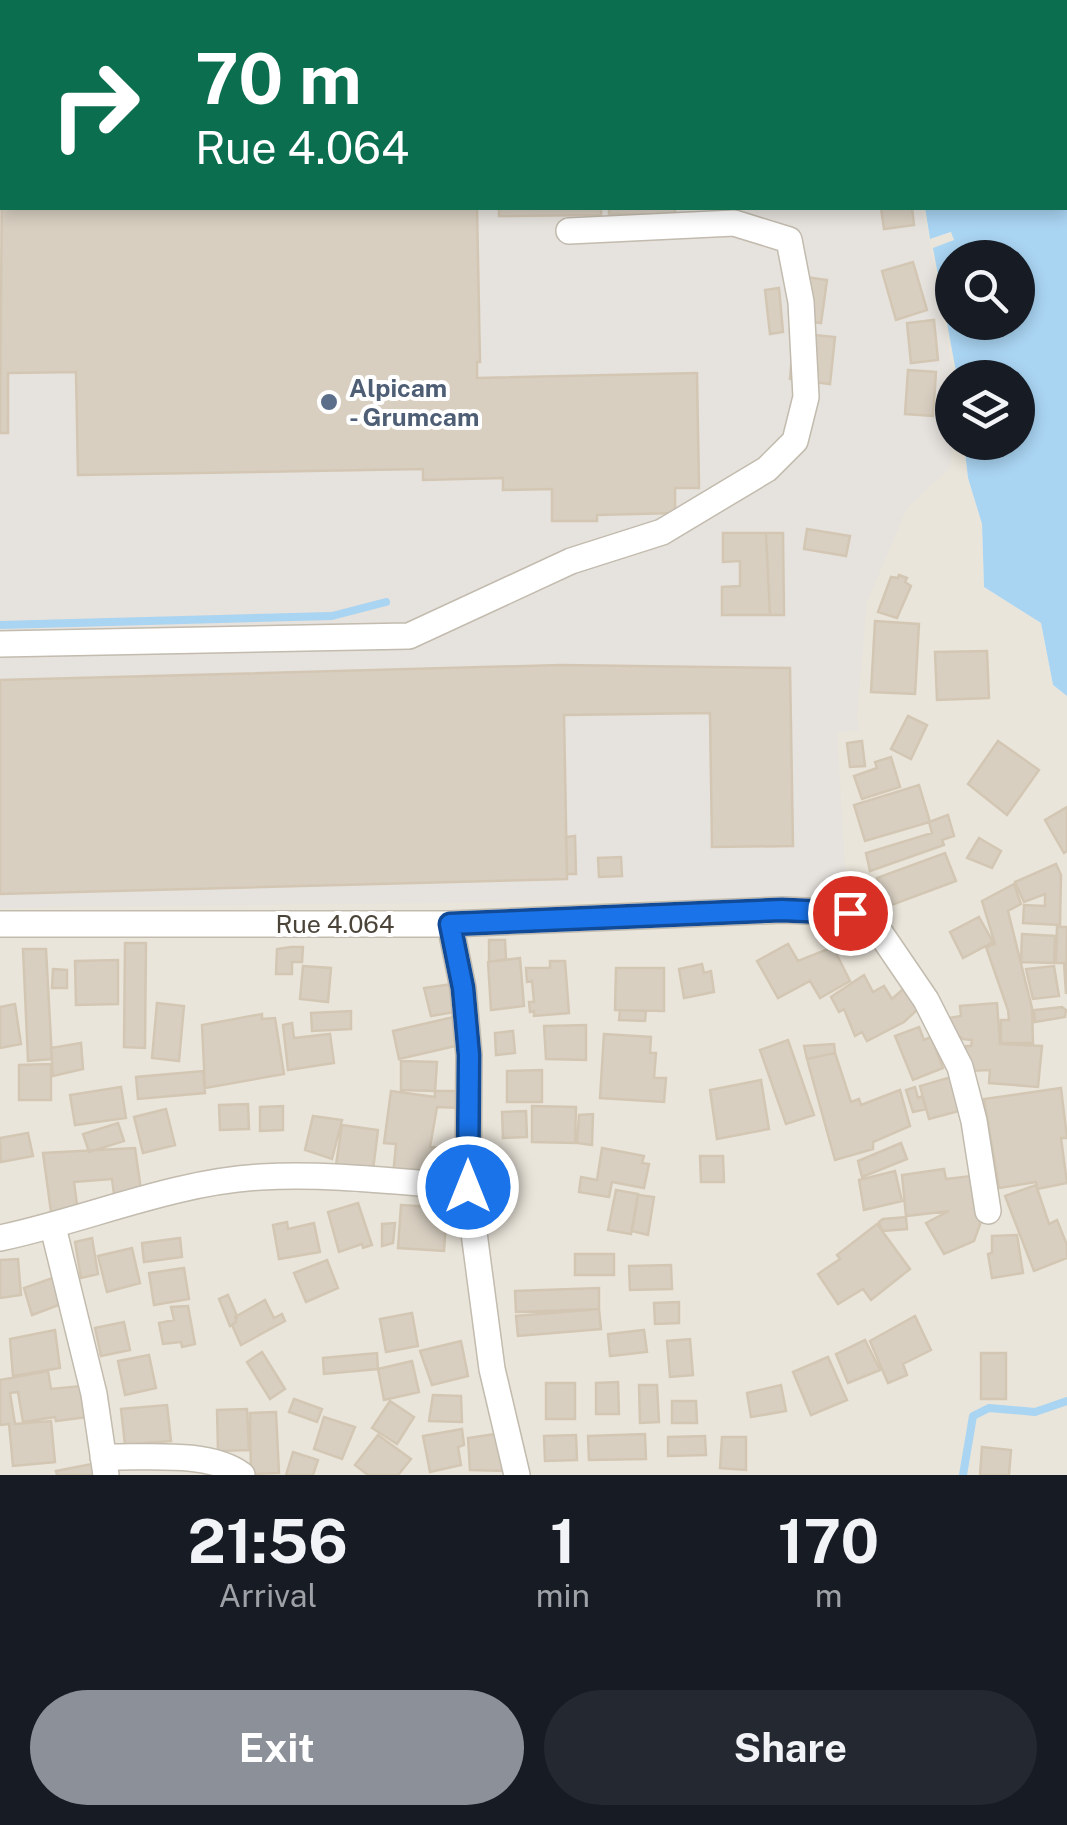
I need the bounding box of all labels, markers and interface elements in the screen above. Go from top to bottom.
text: 70 m [195,37,362,120]
icon: right [30,40,160,170]
text: Rue 4.064 [195,121,409,174]
map controls [935,240,1035,460]
button: search [935,240,1035,340]
button: layers [935,360,1035,460]
place label: Alpicam - Grumcam [349,373,479,432]
marker: Alpicam - Grumcam [318,391,340,413]
pin [808,871,893,956]
icon: arrive [823,886,878,941]
street label: Rue 4.064 [276,909,395,939]
position arrow [416,1135,520,1239]
text: 21:56 [188,1506,348,1577]
text: 1 [550,1506,576,1577]
text: 170 [778,1506,879,1577]
text: Arrival [218,1577,317,1614]
text: min [536,1577,590,1614]
text: m [815,1577,842,1614]
button: Exit [30,1690,524,1805]
button: Share [544,1690,1037,1805]

